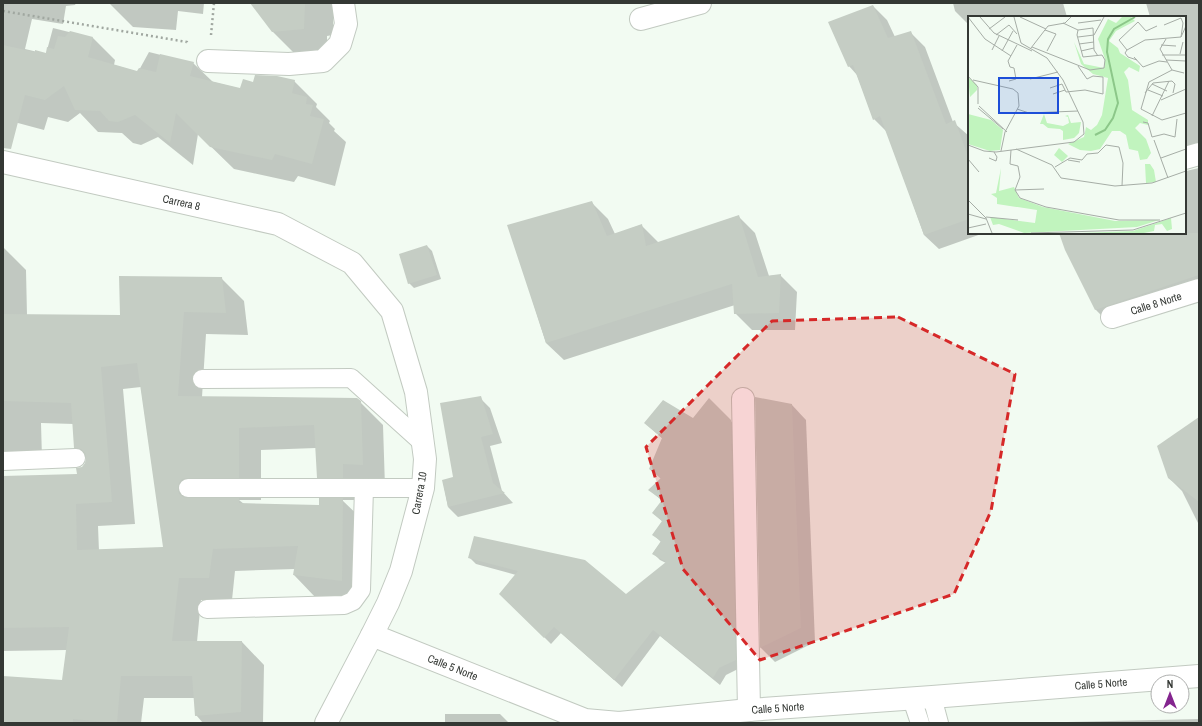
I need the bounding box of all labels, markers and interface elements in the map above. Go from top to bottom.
inset map [968,16,1186,234]
street label: Carrera 8 [161,191,202,213]
street label: Calle 8 Norte [1129,289,1183,318]
street label: Carrera 10 [408,471,430,515]
street label: Calle 5 Norte [426,651,480,684]
north arrow [1150,674,1190,714]
street label: Calle 5 Norte [1074,675,1128,693]
text: N [1167,677,1173,691]
street label: Calle 5 Norte [751,699,805,717]

